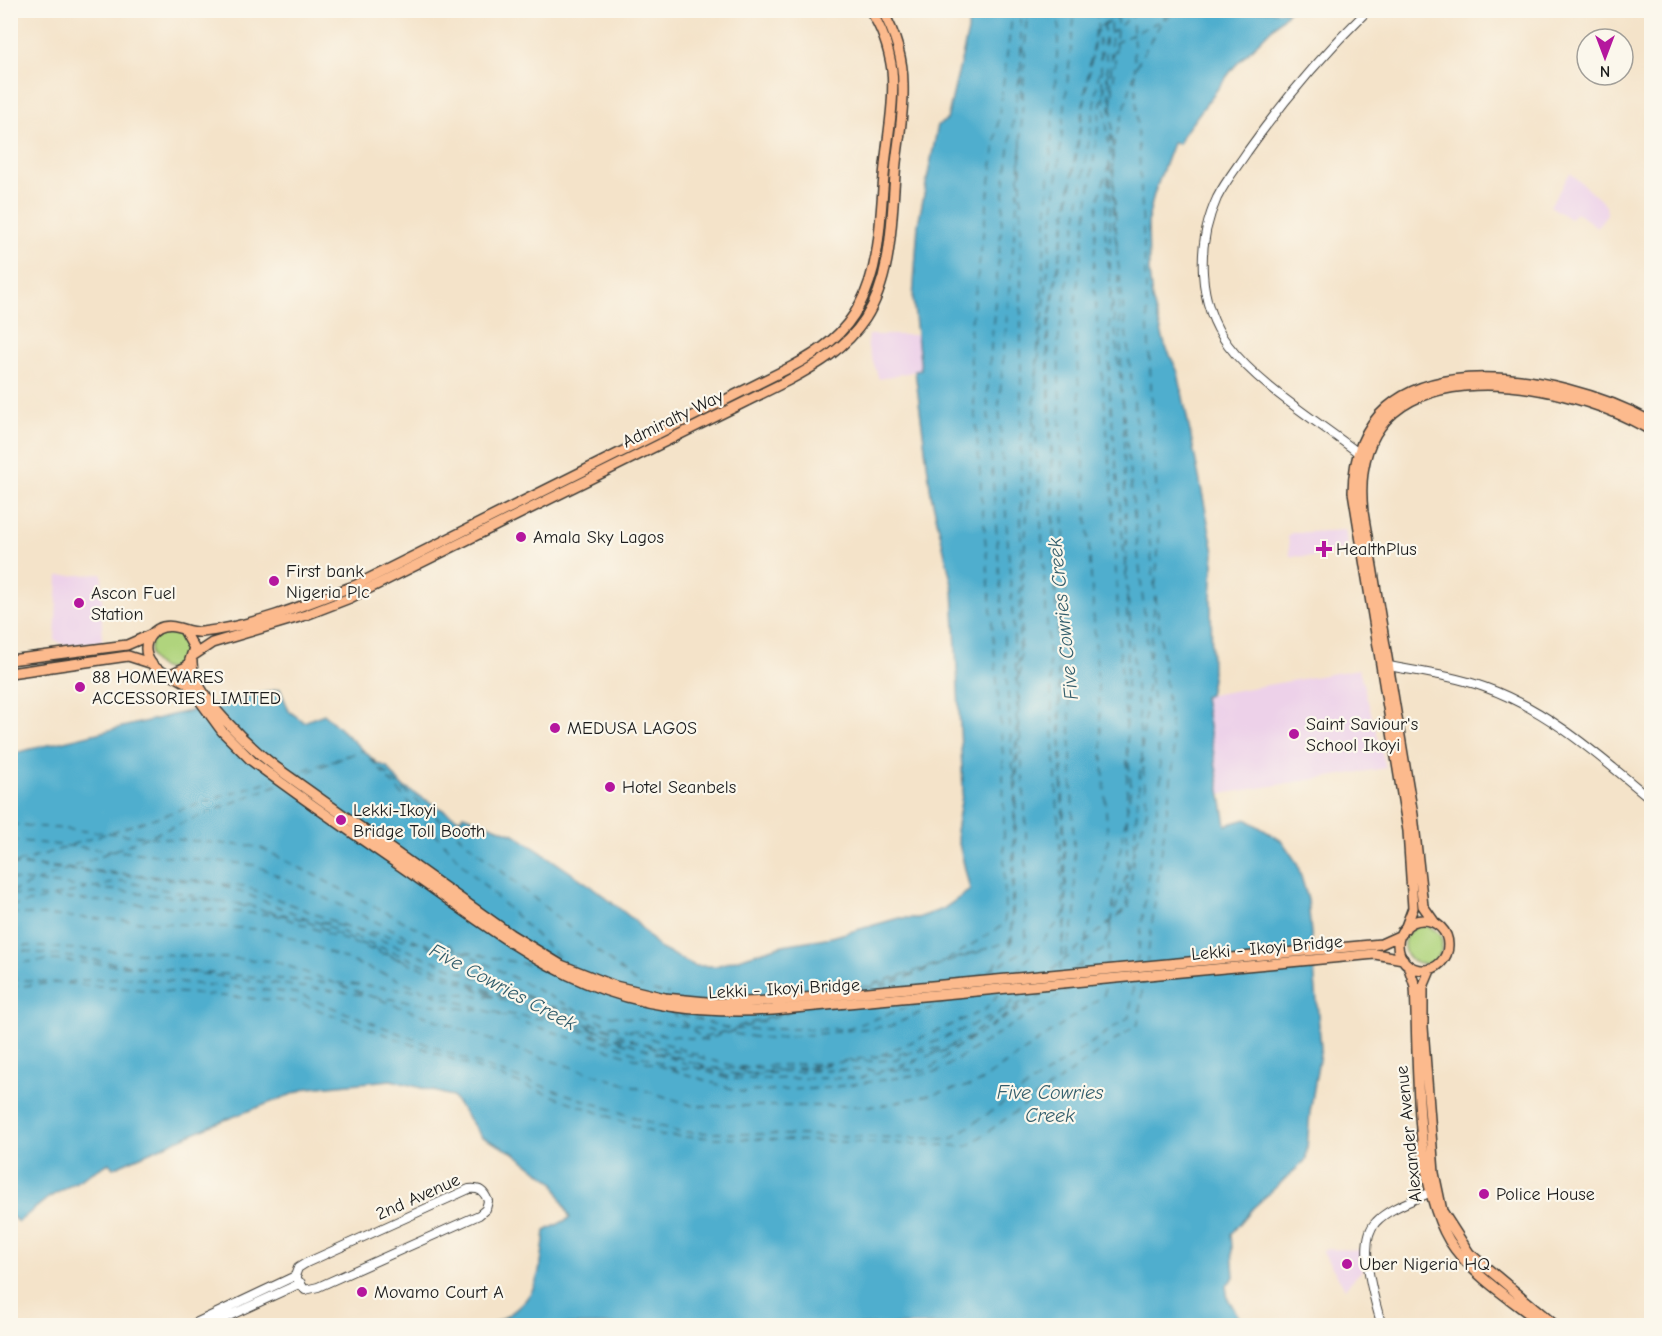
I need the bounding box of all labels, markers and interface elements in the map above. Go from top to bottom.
north arrow [1575,27,1635,87]
text: N [1600,62,1610,80]
street label: Admiralty Way [619,385,728,453]
place label: Amala Sky Lagos [533,527,664,548]
marker: Amala Sky Lagos [514,530,528,544]
water label: Five Cowries Creek [1043,537,1083,701]
place label: HealthPlus [1336,539,1417,560]
marker: HealthPlus [1317,542,1331,556]
place label: First bank Nigeria Plc [286,561,370,603]
marker: First bank Nigeria Plc [267,574,281,588]
place label: Ascon Fuel Station [91,583,176,625]
marker: Ascon Fuel Station [72,596,86,610]
place label: 88 HOMEWARES ACCESSORIES LIMITED [92,667,281,709]
marker: 88 HOMEWARES ACCESSORIES LIMITED [73,680,87,694]
place label: Saint Saviour's School Ikoyi [1306,714,1418,756]
place label: MEDUSA LAGOS [567,718,697,739]
marker: MEDUSA LAGOS [548,721,562,735]
marker: Saint Saviour's School Ikoyi [1287,727,1301,741]
place label: Hotel Seanbels [622,777,736,798]
marker: Hotel Seanbels [603,780,617,794]
place label: Lekki-Ikoyi Bridge Toll Booth [353,800,485,842]
marker: Lekki-Ikoyi Bridge Toll Booth [334,813,348,827]
street label: Lekki - Ikoyi Bridge [1190,931,1344,965]
water label: Five Cowries Creek [426,939,580,1035]
street label: Lekki - Ikoyi Bridge [708,975,860,1003]
street label: Alexander Avenue [1391,1065,1427,1203]
water label: Five Cowries Creek [997,1081,1104,1127]
street label: 2nd Avenue [373,1169,463,1225]
place label: Police House [1496,1184,1595,1205]
marker: Police House [1477,1187,1491,1201]
place label: Uber Nigeria HQ [1359,1254,1490,1275]
marker: Uber Nigeria HQ [1340,1257,1354,1271]
place label: Movamo Court A [374,1282,504,1303]
marker: Movamo Court A [355,1285,369,1299]

